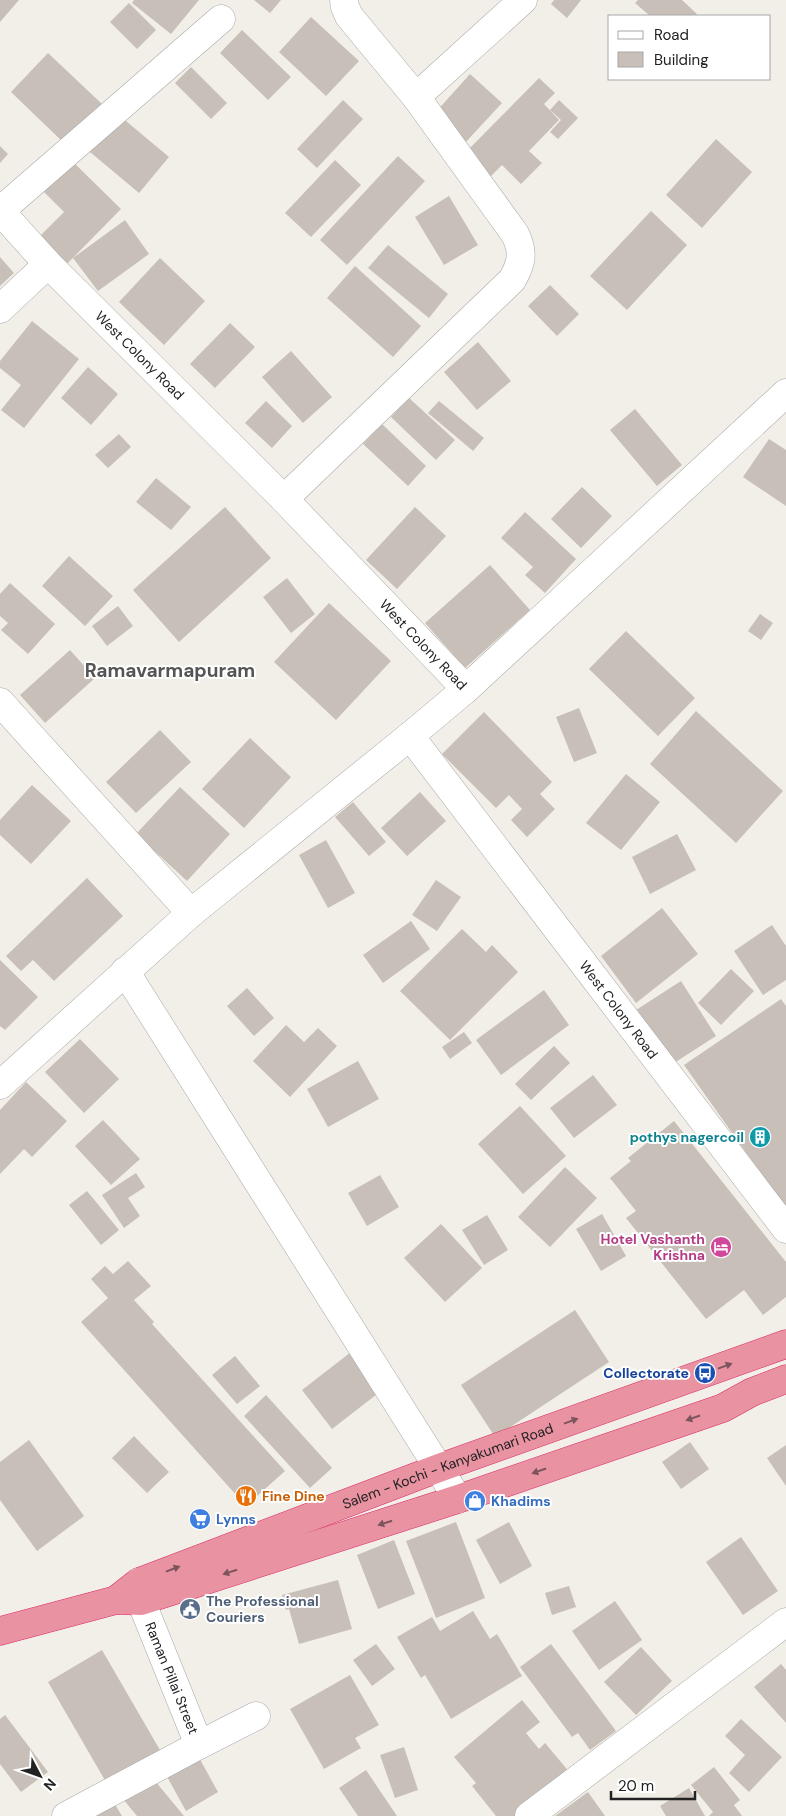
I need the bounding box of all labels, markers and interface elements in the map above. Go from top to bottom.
legend [608,15,771,80]
text: Road [654,25,689,45]
text: Building [654,50,709,70]
street label: West Colony Road [91,307,188,404]
street label: West Colony Road [376,595,471,694]
district label: Ramavarmapuram [85,658,255,683]
street label: West Colony Road [576,957,662,1062]
building icon: pothys nagercoil [748,1125,772,1149]
place label: pothys nagercoil [630,1128,744,1146]
place label: Hotel Vashanth Krishna [601,1230,705,1264]
hotel icon: Hotel Vashanth Krishna [709,1235,733,1259]
bus stop icon: Collectorate [693,1361,717,1385]
one-way arrow [717,1362,732,1369]
place label: Collectorate [603,1364,689,1382]
one-way arrow [685,1415,700,1422]
one-way arrow [564,1416,579,1424]
street label: Salem - Kochi - Kanyakumari Road [340,1419,556,1513]
one-way arrow [531,1467,546,1475]
restaurant icon: Fine Dine [234,1484,258,1508]
place label: Fine Dine [262,1487,325,1505]
shop icon: Khadims [463,1489,487,1513]
place label: Khadims [491,1492,551,1510]
supermarket icon: Lynns [188,1507,212,1531]
place label: Lynns [216,1510,256,1528]
one-way arrow [377,1519,392,1527]
one-way arrow [166,1565,181,1573]
one-way arrow [223,1569,238,1577]
place label: The Professional Couriers [206,1592,319,1626]
public building icon: The Professional Couriers [178,1597,202,1621]
street label: Raman Pillai Street [141,1619,203,1737]
north arrow [15,1751,65,1801]
scale bar [611,1768,695,1800]
text: N [40,1775,60,1794]
text: 20 m [618,1776,654,1796]

